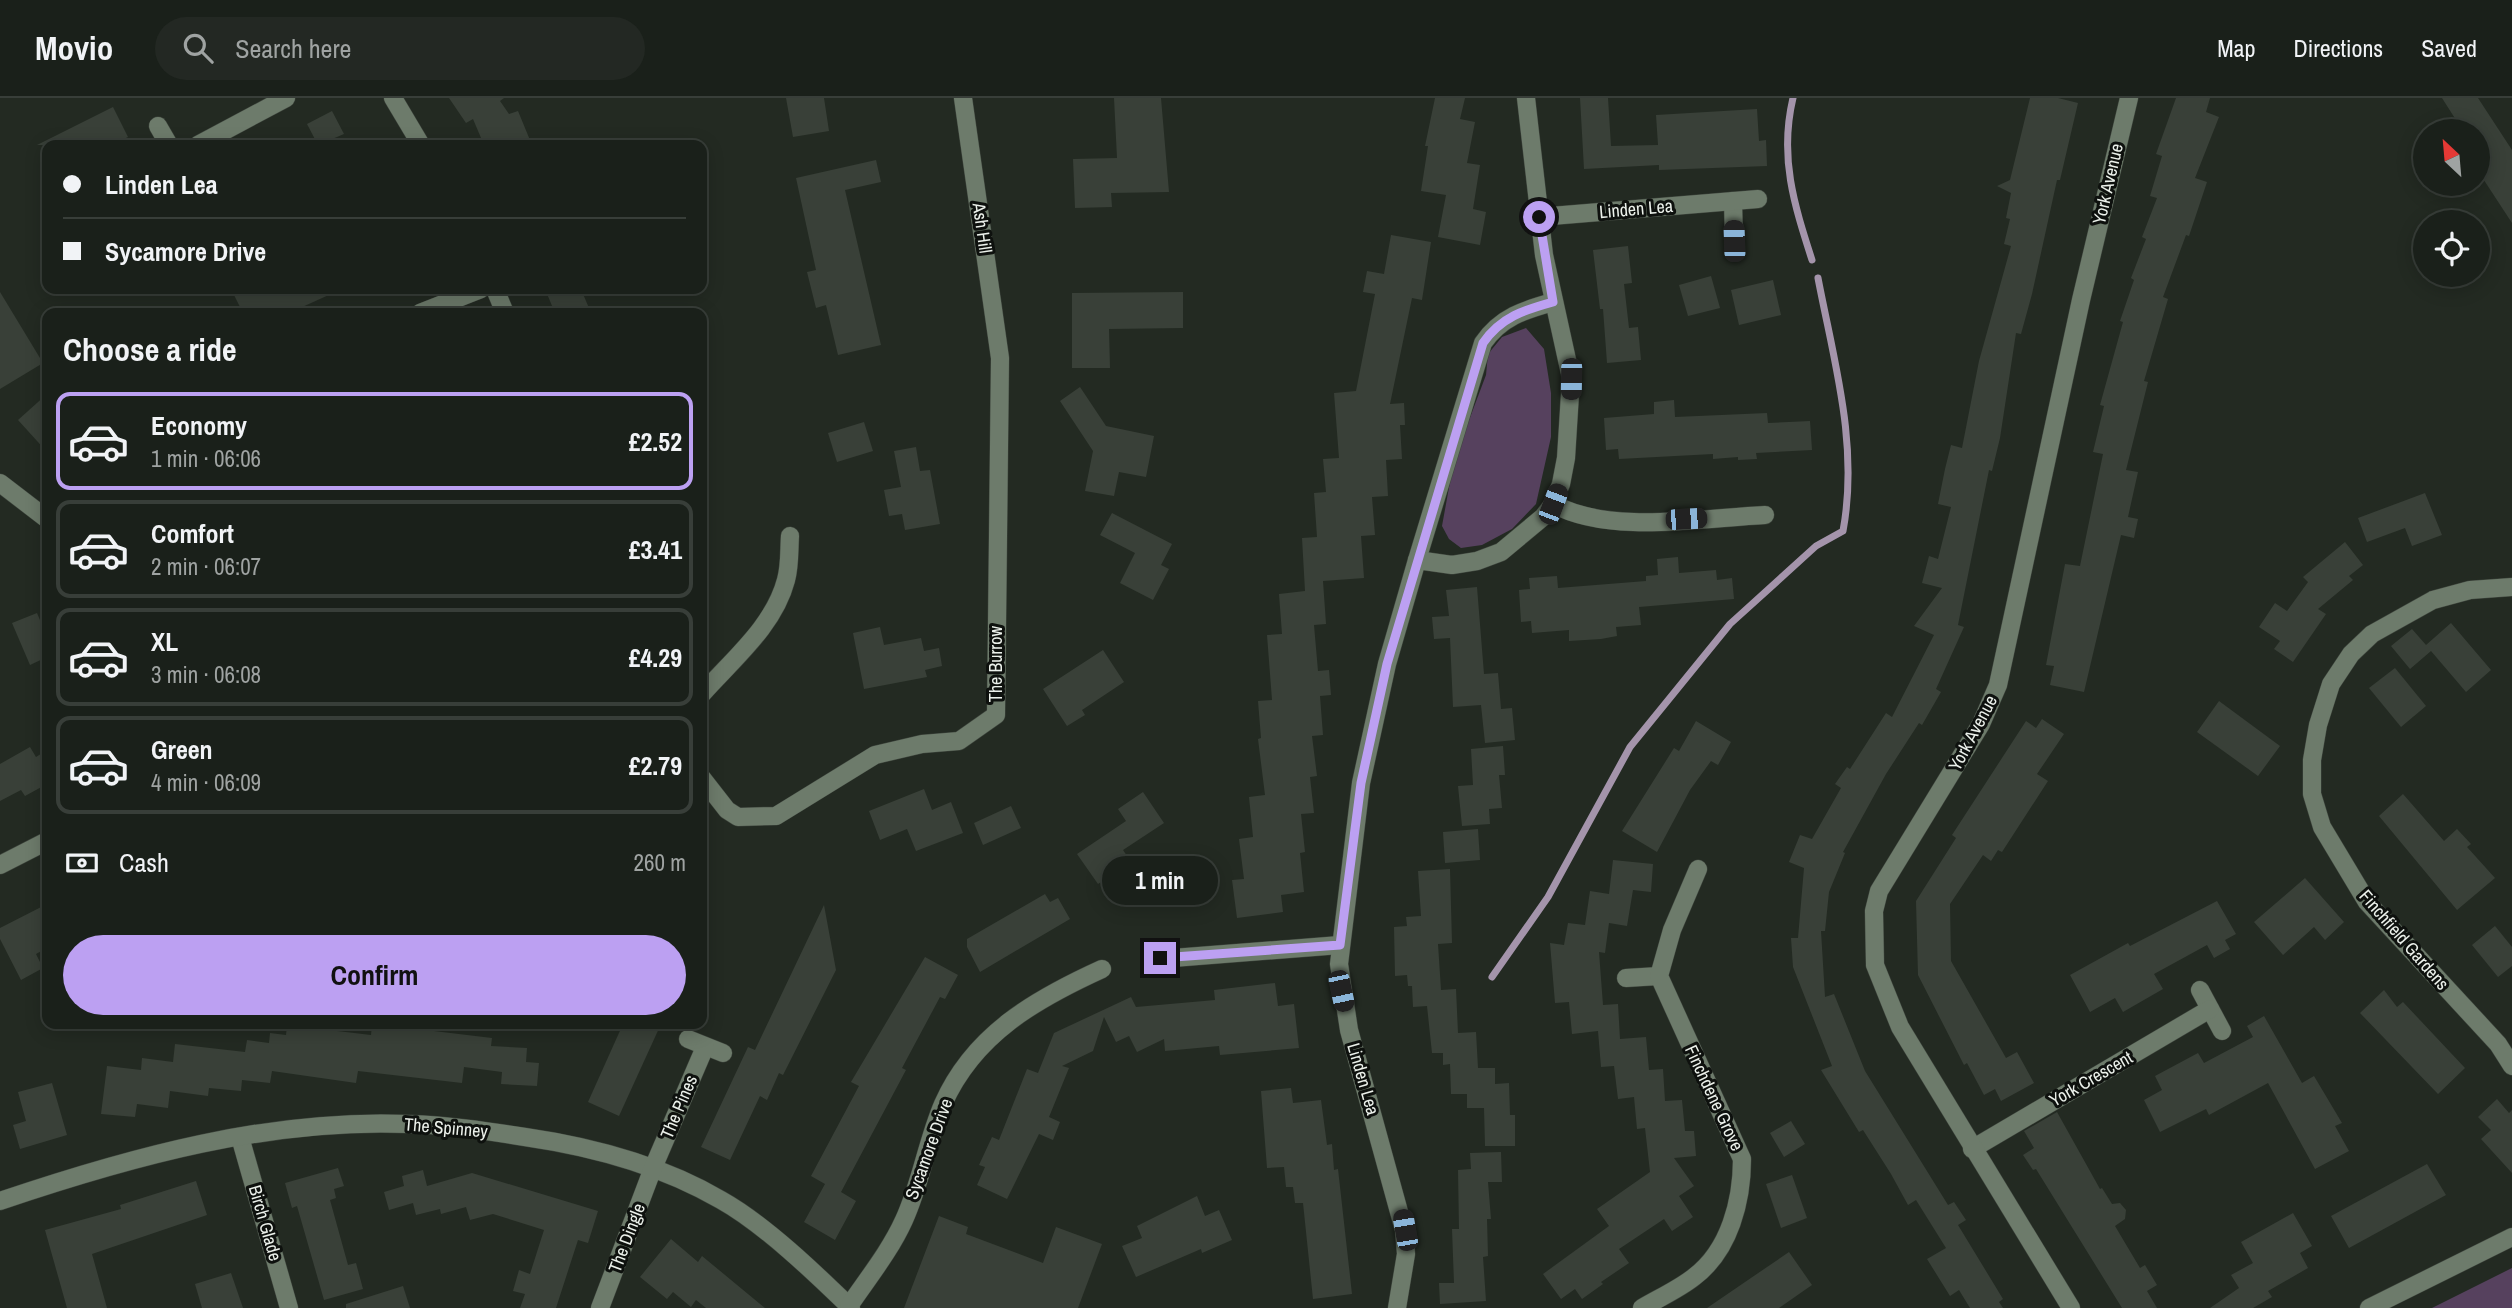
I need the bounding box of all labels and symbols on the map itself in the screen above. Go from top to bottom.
north arrow [2413,119,2490,196]
street label: York Avenue [2086,141,2129,227]
street label: Linden Lea [1598,193,1674,224]
street label: Ash Hill [966,200,998,255]
route start [1523,201,1555,233]
car [1723,220,1746,262]
car [1561,358,1582,400]
car [1536,481,1571,527]
car [1665,507,1708,531]
street label: The Burrow [983,626,1008,702]
street label: York Avenue [1942,691,2003,775]
callout: 1 min [1102,856,1218,906]
street label: Finchfield Gardens [2354,884,2455,995]
route end [1144,942,1176,974]
car [1327,968,1356,1014]
street label: Linden Lea [1341,1040,1386,1118]
street label: Finchdene Grove [1679,1041,1750,1155]
street label: York Crescent [2045,1045,2137,1112]
street label: The Pines [654,1071,703,1143]
street label: Sycamore Drive [899,1095,958,1203]
street label: The Spinney [403,1111,489,1144]
street label: Birch Glade [243,1182,288,1264]
street label: The Dingle [602,1200,651,1276]
car [1392,1207,1419,1253]

